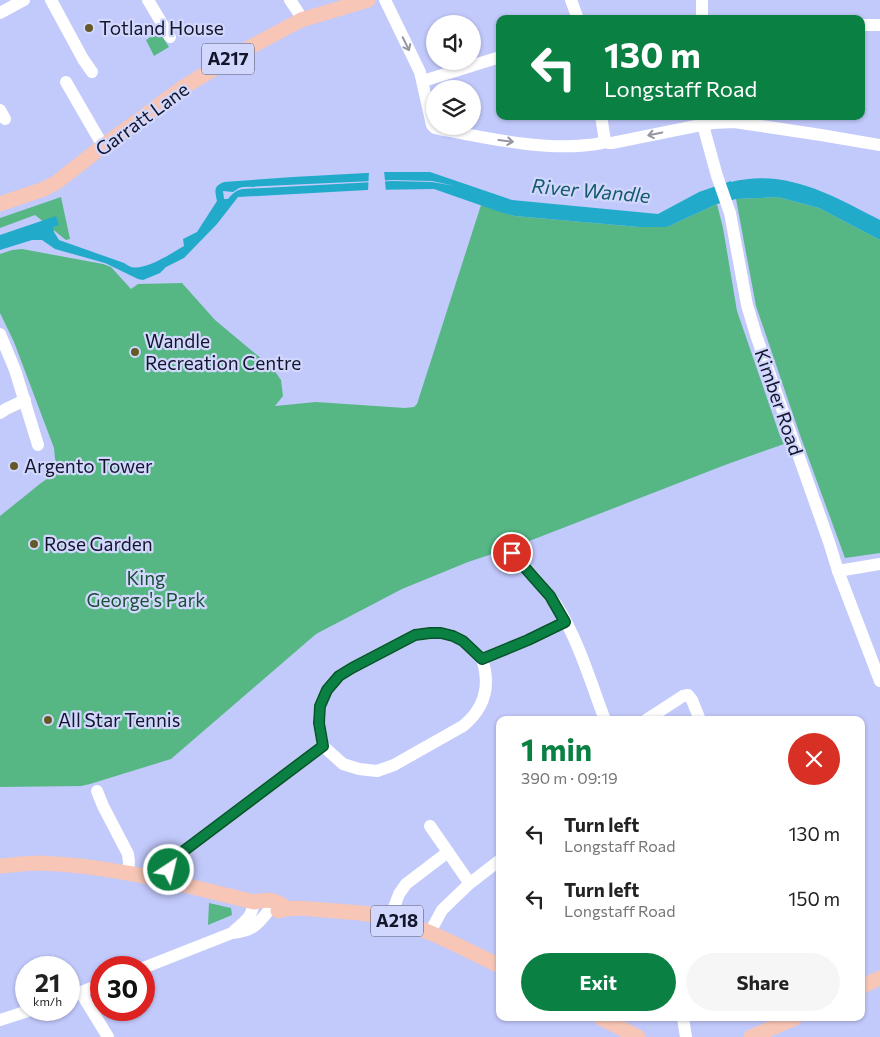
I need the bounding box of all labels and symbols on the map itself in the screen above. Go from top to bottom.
place label: Totland House [99,16,224,39]
marker: Totland House [83,22,95,34]
one-way arrow [402,36,411,51]
road number: A217 [202,44,254,74]
street label: Garratt Lane [91,77,193,160]
one-way arrow [647,130,663,140]
one-way arrow [498,136,514,146]
water label: River Wandle [531,173,652,207]
place label: Wandle Recreation Centre [145,329,301,374]
marker: Wandle Recreation Centre [129,346,141,358]
street label: Kimber Road [751,346,808,458]
place label: Argento Tower [24,454,153,477]
marker: Argento Tower [8,460,20,472]
place label: Rose Garden [44,532,153,555]
pin [491,532,533,574]
marker: Rose Garden [28,538,40,550]
park label: King George's Park [87,566,205,611]
place label: All Star Tennis [58,708,180,731]
marker: All Star Tennis [42,714,54,726]
position arrow [142,843,194,895]
road number: A218 [371,906,423,936]
speed limit sign: 30 [90,956,155,1021]

